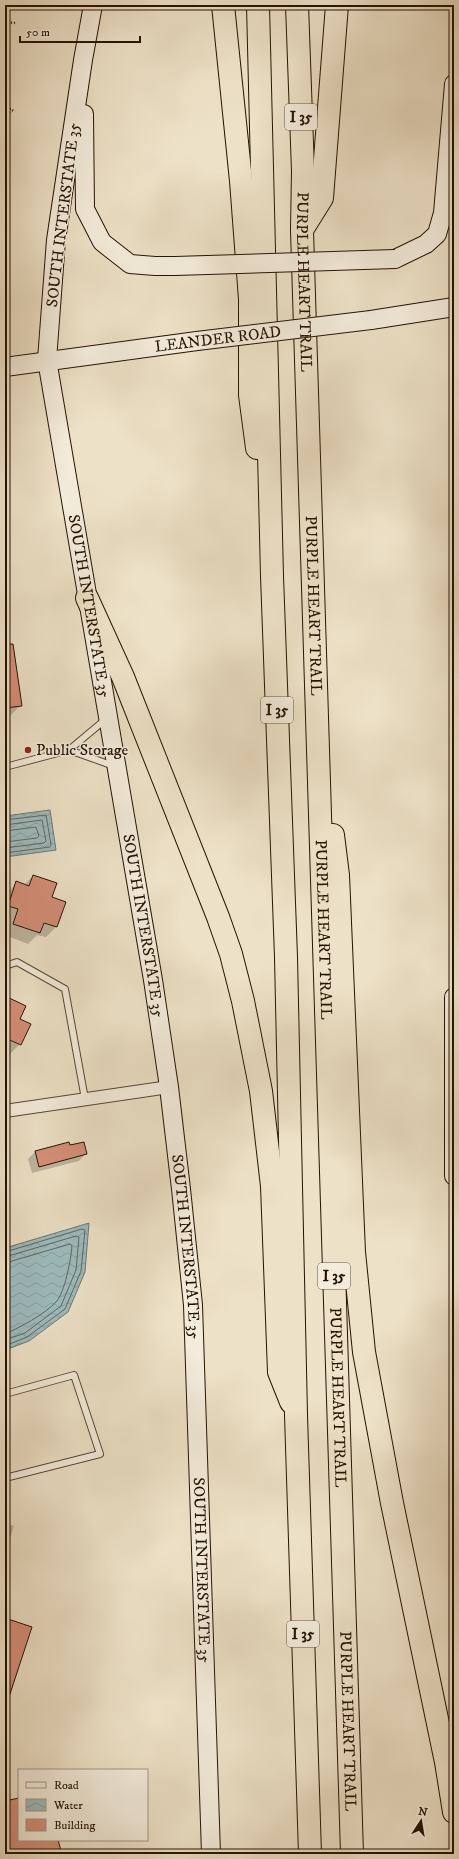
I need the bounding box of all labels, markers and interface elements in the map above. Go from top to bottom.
scale bar [20,18,140,44]
text: 50 m [26,25,50,40]
road number: I 35 [285,104,317,130]
street label: SOUTH INTERSTATE 35 [42,122,84,308]
street label: PURPLE HEART TRAIL [292,192,316,373]
street label: LEANDER ROAD [154,321,282,357]
street label: SOUTH INTERSTATE 35 [64,513,115,699]
street label: PURPLE HEART TRAIL [301,515,326,697]
road number: I 35 [261,697,293,723]
place label: Public Storage [36,740,128,760]
marker: Public Storage [23,745,33,755]
street label: SOUTH INTERSTATE 35 [118,832,168,1019]
street label: PURPLE HEART TRAIL [311,839,336,1020]
street label: SOUTH INTERSTATE 35 [167,1153,204,1339]
road number: I 35 [318,1263,350,1289]
street label: PURPLE HEART TRAIL [325,1307,351,1488]
street label: SOUTH INTERSTATE 35 [189,1477,215,1663]
road number: I 35 [287,1621,319,1647]
street label: PURPLE HEART TRAIL [335,1631,361,1812]
legend [18,1769,148,1841]
text: Road [54,1778,79,1793]
text: Water [53,1798,83,1813]
north arrow [401,1801,441,1841]
text: N [417,1804,429,1820]
text: Building [54,1818,95,1833]

